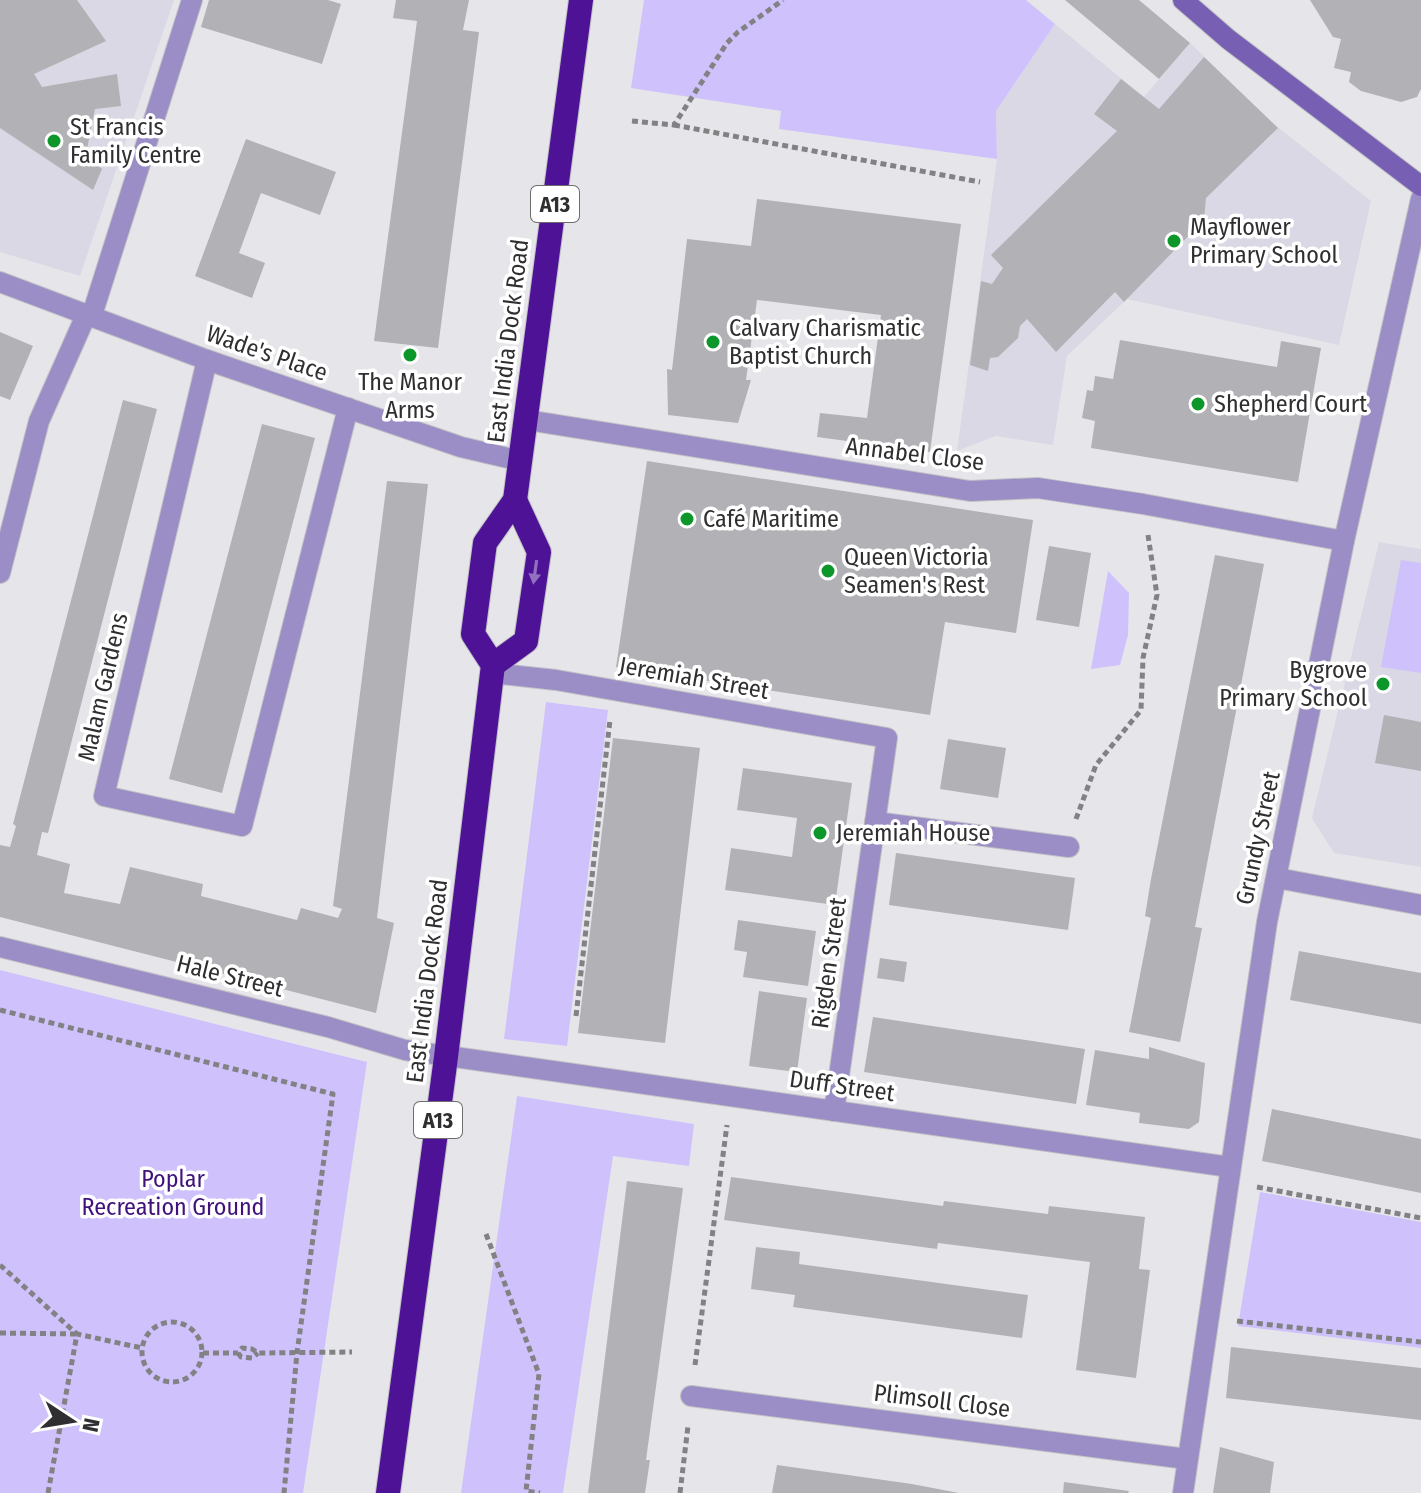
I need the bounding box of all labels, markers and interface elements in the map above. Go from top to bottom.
place label: St Francis Family Centre [70,113,201,169]
marker: St Francis Family Centre [45,132,63,150]
road number: A13 [531,186,579,222]
place label: Mayflower Primary School [1190,213,1338,269]
marker: Mayflower Primary School [1165,232,1183,250]
street label: East India Dock Road [482,238,534,444]
place label: Calvary Charismatic Baptist Church [729,314,921,370]
street label: Wade's Place [203,319,331,387]
marker: Calvary Charismatic Baptist Church [704,333,722,351]
marker: The Manor Arms [401,346,419,364]
place label: The Manor Arms [358,368,462,424]
place label: Shepherd Court [1214,390,1367,418]
marker: Shepherd Court [1189,395,1207,413]
street label: Annabel Close [844,432,986,476]
place label: Café Maritime [703,505,839,533]
marker: Café Maritime [678,510,696,528]
place label: Queen Victoria Seamen's Rest [844,543,988,599]
one-way arrow [529,560,542,585]
marker: Queen Victoria Seamen's Rest [819,562,837,580]
street label: Malam Gardens [72,610,134,764]
street label: Jeremiah Street [617,651,771,705]
place label: Bygrove Primary School [1219,656,1367,712]
marker: Bygrove Primary School [1374,675,1392,693]
street label: Grundy Street [1230,769,1286,907]
place label: Jeremiah House [836,819,990,847]
marker: Jeremiah House [811,824,829,842]
street label: East India Dock Road [401,878,453,1084]
street label: Rigden Street [806,896,852,1030]
street label: Hale Street [174,949,286,1003]
street label: Duff Street [788,1065,897,1107]
road number: A13 [414,1102,462,1138]
park label: Poplar Recreation Ground [82,1165,264,1221]
street label: Plimsoll Close [872,1379,1012,1423]
north arrow [32,1381,112,1461]
text: N [76,1416,106,1434]

